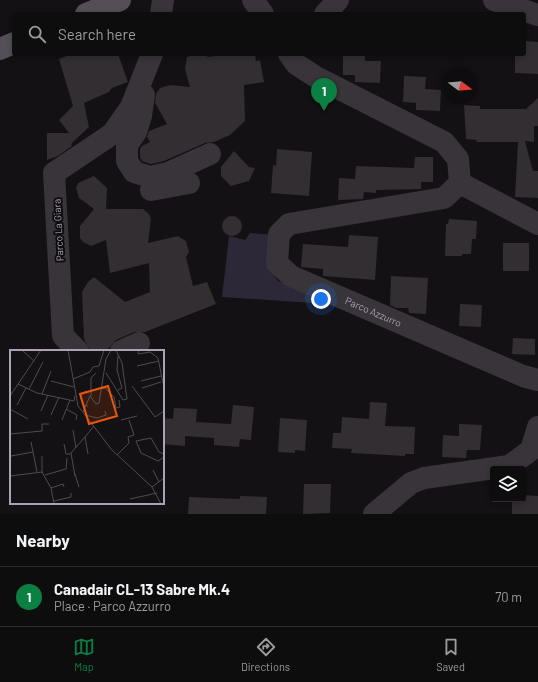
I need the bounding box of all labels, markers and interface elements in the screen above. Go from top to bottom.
search box [12,12,526,56]
icon: search [26,23,48,45]
text: Search here [58,25,136,43]
north arrow [442,68,478,104]
pin: 1 [311,78,337,111]
street label: Parco La Giara [50,198,66,262]
your location [311,289,331,309]
street label: Parco Azzurro [343,294,404,329]
inset map [10,350,164,504]
map controls [490,466,526,502]
button: layers [490,466,526,502]
text: Nearby [16,530,70,550]
text: Canadair CL-13 Sabre Mk.4 [54,580,230,598]
text: 1 [27,589,31,605]
text: 70 m [495,589,522,605]
text: Place · Parco Azzurro [54,598,171,614]
tab: Map [73,636,95,673]
tab: Directions [241,636,290,673]
tab: Saved [436,636,465,673]

